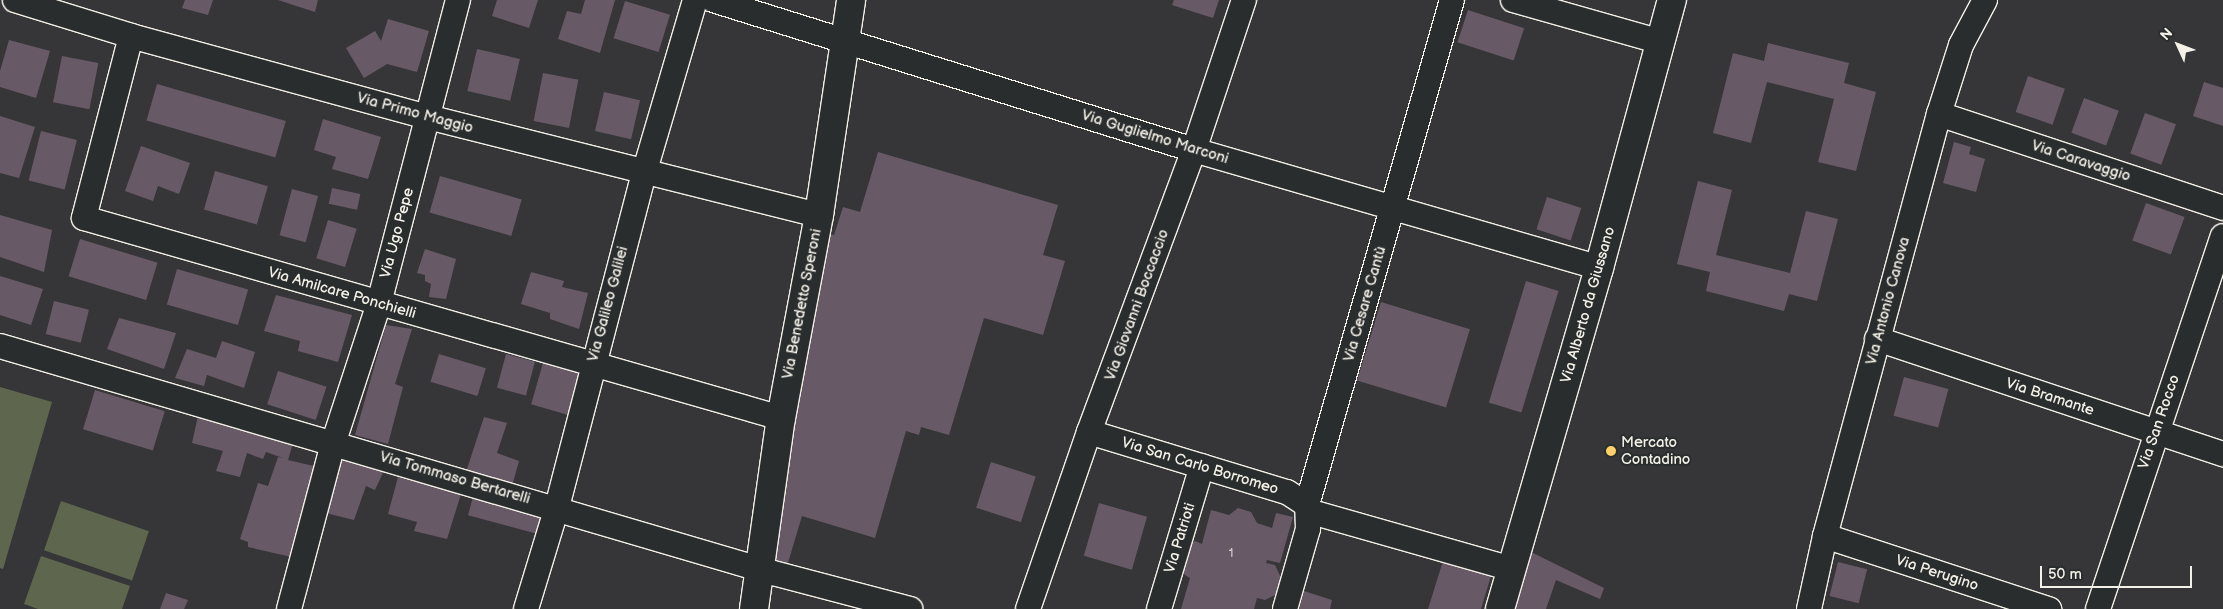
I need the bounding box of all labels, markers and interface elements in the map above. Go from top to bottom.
north arrow [2153,20,2203,70]
text: N [2157,25,2176,44]
street label: Via Primo Maggio [355,89,475,137]
street label: Via Guglielmo Marconi [1079,106,1231,168]
street label: Via Caravaggio [2029,137,2133,185]
street label: Via Ugo Pepe [376,186,418,280]
street label: Via Alberto da Giussano [1557,225,1619,385]
street label: Via Benedetto Speroni [779,227,825,381]
street label: Via Giovanni Boccaccio [1101,227,1173,383]
street label: Via Antonio Canova [1862,235,1914,367]
street label: Via Galileo Galilei [584,244,632,364]
street label: Via Cesare Cantù [1340,244,1390,364]
street label: Via Amilcare Ponchielli [266,263,418,323]
street label: Via San Rocco [2134,372,2184,472]
street label: Via Bramante [2004,374,2096,420]
place label: Mercato Contadino [1621,433,1690,468]
street label: Via San Carlo Borromeo [1119,434,1281,498]
marker: Mercato Contadino [1605,445,1617,457]
street label: Via Tommaso Bertarelli [377,448,533,508]
street label: Via Patrioti [1161,501,1199,575]
house number: 1 [1229,547,1233,561]
street label: Via Perugino [1893,551,1981,595]
scale bar [2043,556,2196,588]
text: 50 m [2048,565,2082,584]

